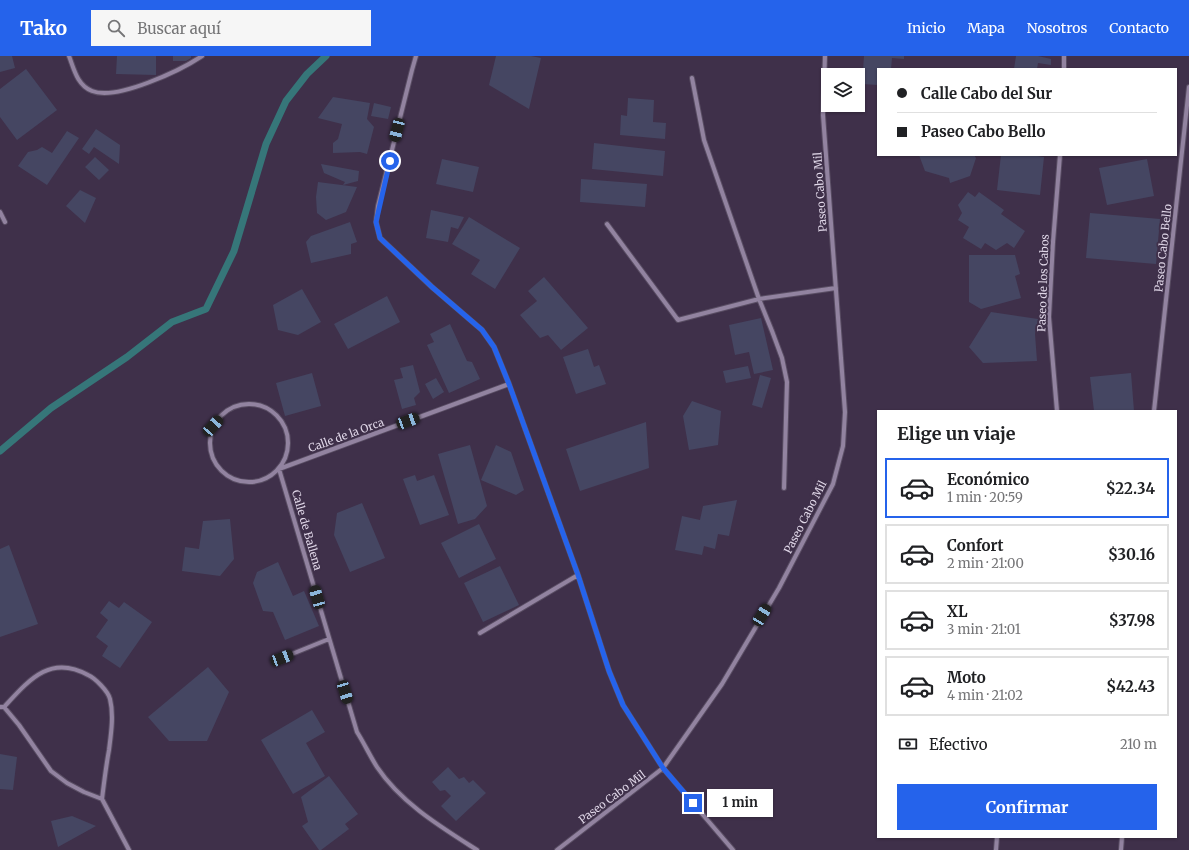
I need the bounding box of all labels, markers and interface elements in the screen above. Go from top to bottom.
search box [91,10,371,46]
text: Tako [20,16,67,40]
icon: search [105,17,127,39]
text: Buscar aquí [137,19,221,38]
text: Inicio [907,19,945,37]
text: Mapa [967,19,1005,37]
text: Nosotros [1027,19,1087,37]
text: Contacto [1109,19,1169,37]
map controls [821,68,865,112]
button: layers [821,68,865,112]
text: Calle Cabo del Sur [921,84,1052,103]
car [388,117,406,143]
text: Paseo Cabo Bello [921,122,1045,141]
street label: Paseo Cabo Mil [810,151,830,232]
route start [381,152,399,170]
street label: Paseo Cabo Bello [1151,203,1175,293]
street label: Paseo de los Cabos [1034,234,1052,332]
car [395,411,421,431]
car [201,413,225,439]
street label: Calle de la Orca [306,415,386,455]
text: Elige un viaje [897,422,1016,445]
icon: car [899,470,935,506]
text: Económico [947,470,1029,489]
street label: Paseo Cabo Mil [781,478,830,556]
text: $22.34 [1106,479,1155,498]
street label: Calle de Ballena [289,488,325,572]
text: 1 min · 20:59 [947,489,1023,506]
icon: car [899,536,935,572]
text: Confort [947,536,1004,555]
text: $30.16 [1108,545,1155,564]
text: 2 min · 21:00 [947,555,1024,572]
car [308,584,326,610]
car [751,602,773,628]
icon: car [899,602,935,638]
text: XL [947,602,968,621]
text: $37.98 [1109,611,1155,630]
text: 3 min · 21:01 [947,621,1021,638]
car [269,648,295,668]
icon: car [899,668,935,704]
text: Moto [947,668,986,687]
text: $42.43 [1106,677,1155,696]
car [336,679,354,705]
text: 4 min · 21:02 [947,687,1023,704]
icon: cash [897,733,919,755]
text: Efectivo [929,735,987,754]
text: 210 m [1120,736,1157,753]
street label: Paseo Cabo Mil [576,767,649,827]
button: Confirmar [897,784,1157,830]
callout: 1 min [707,789,773,817]
route end [684,794,702,812]
text: 1 min [722,794,758,811]

